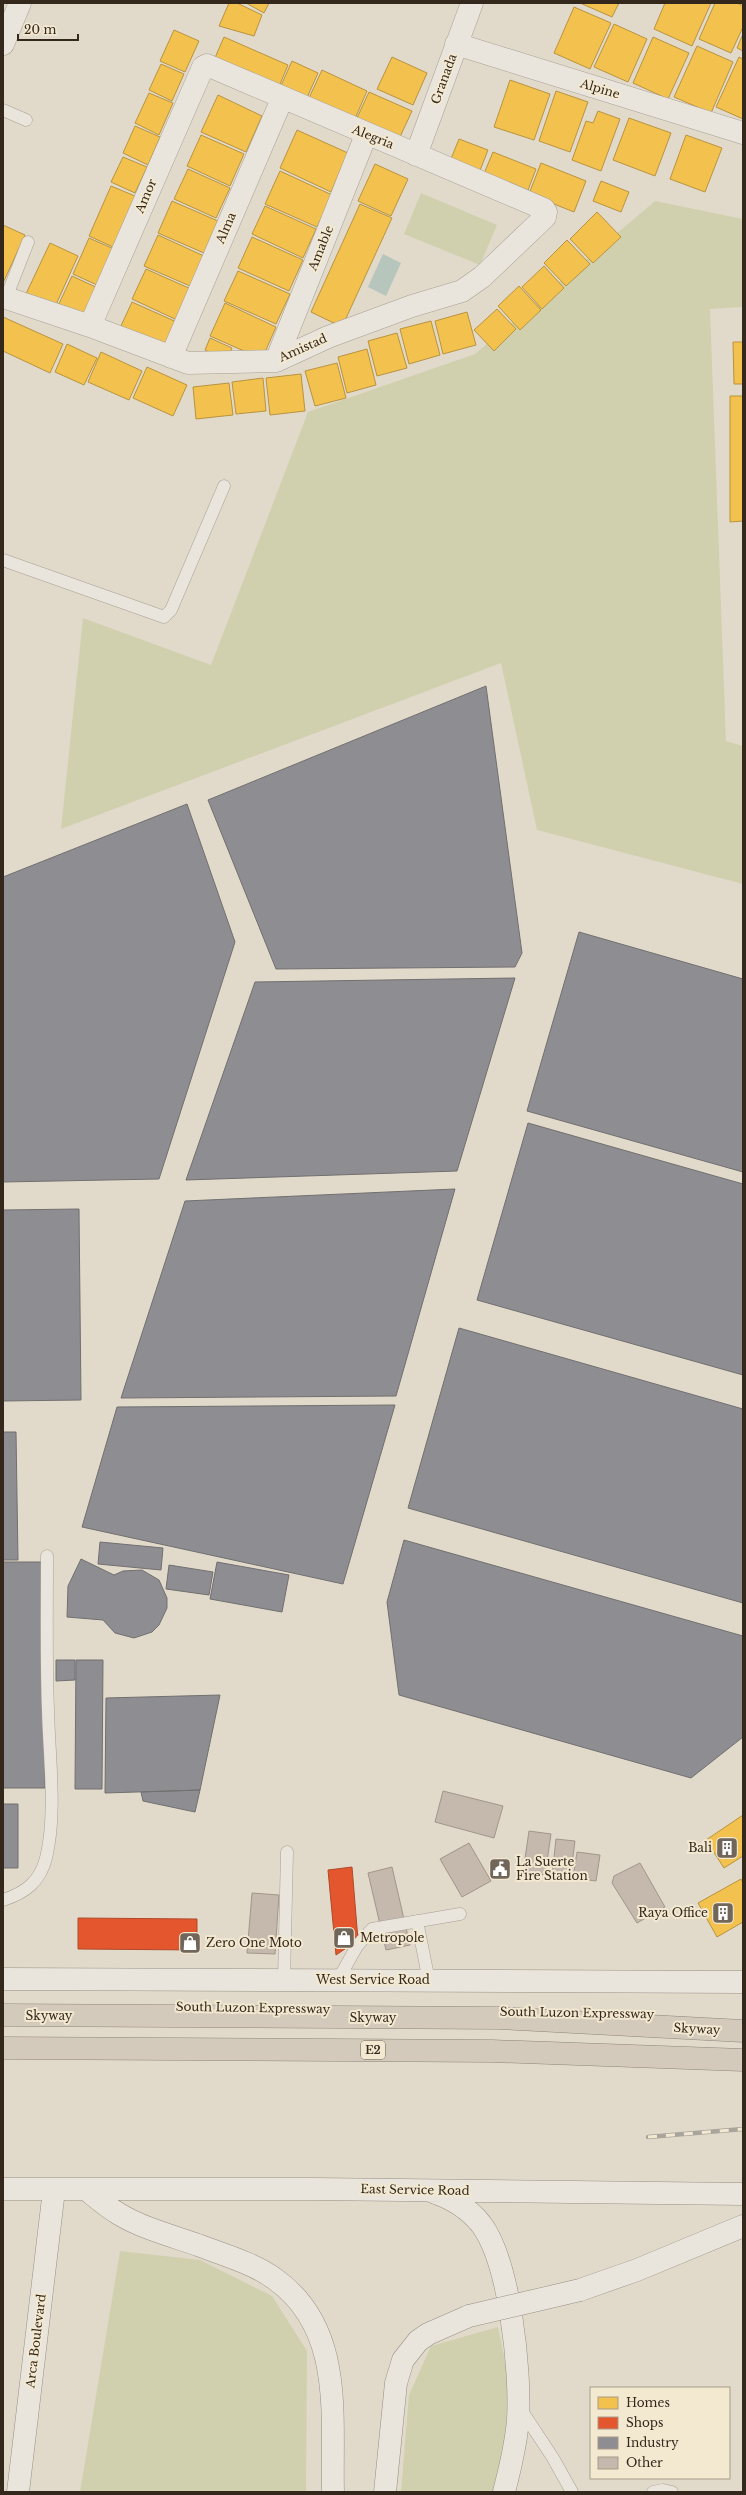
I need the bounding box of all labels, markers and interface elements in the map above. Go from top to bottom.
scale bar [18,16,78,42]
text: 20 m [24,22,56,37]
street label: Granada [428,51,460,106]
street label: Alpine [578,75,622,102]
street label: Alegria [349,121,397,152]
street label: Amor [131,176,160,216]
street label: Alma [212,210,239,247]
street label: Amable [304,223,336,274]
street label: Amistad [276,330,329,365]
building icon: Bali [714,1835,740,1861]
place label: Bali [688,1840,712,1855]
place label: La Suerte Fire Station [516,1854,588,1883]
public building icon: La Suerte Fire Station [487,1856,513,1882]
building icon: Raya Office [710,1900,736,1926]
place label: Raya Office [638,1905,708,1920]
shop icon: Metropole [331,1925,357,1951]
shop icon: Zero One Moto [177,1930,203,1956]
place label: Metropole [360,1930,425,1945]
place label: Zero One Moto [206,1935,302,1950]
street label: West Service Road [315,1972,430,1987]
street label: South Luzon Expressway [176,1999,331,2016]
street label: South Luzon Expressway [500,2004,655,2021]
street label: Skyway [26,2008,73,2023]
street label: Skyway [350,2010,397,2025]
street label: Skyway [673,2020,721,2037]
road number: E2 [361,2041,385,2059]
street label: East Service Road [360,2181,470,2198]
street label: Arca Boulevard [22,2293,49,2390]
legend [590,2387,730,2479]
text: Homes [626,2395,670,2410]
text: Shops [626,2415,663,2430]
text: Industry [626,2435,679,2450]
text: Other [626,2455,663,2470]

